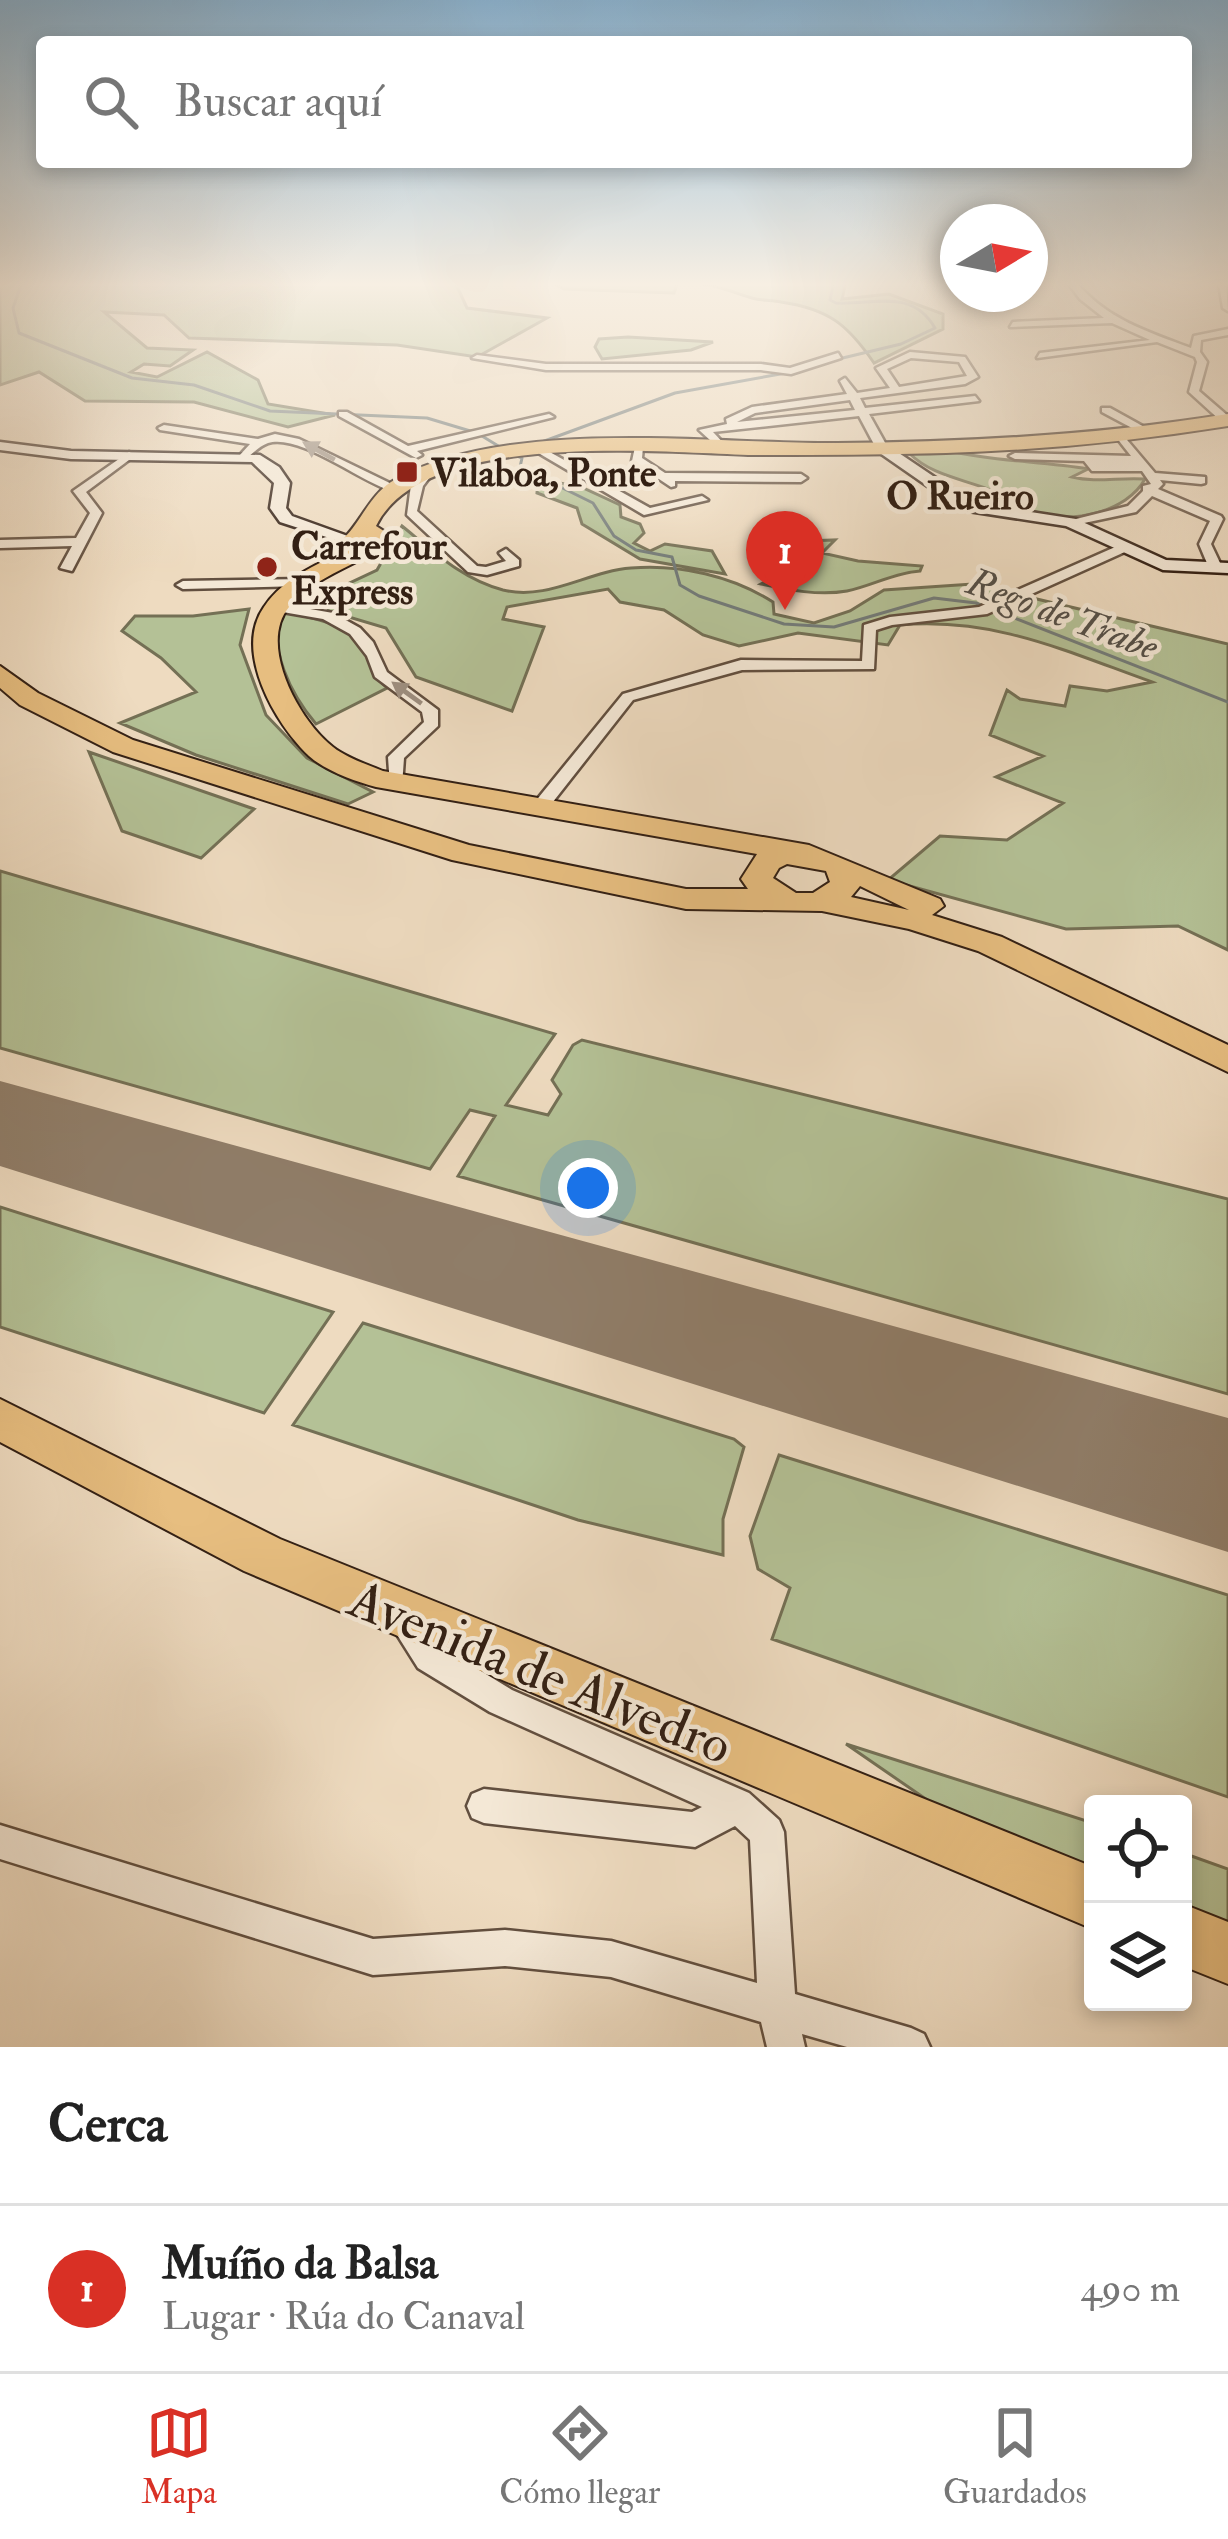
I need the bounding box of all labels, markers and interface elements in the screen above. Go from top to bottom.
search box [36,36,1192,168]
icon: search [78,69,144,135]
text: Buscar aquí [174,74,382,130]
north arrow [940,204,1048,312]
one-way arrow [301,441,336,462]
place label: Vilaboa, Ponte [431,449,657,498]
marker: Vilaboa, Ponte [394,459,420,485]
district label: O Rueiro [886,472,1034,521]
pin: 1 [746,511,824,610]
place label: Carrefour Express [291,522,447,616]
marker: Carrefour Express [254,554,280,580]
water label: Rego de Trabe [959,557,1166,672]
one-way arrow [391,681,423,705]
your location [558,1158,618,1218]
street label: Avenida de Alvedro [338,1565,742,1781]
map controls [1084,1795,1192,2011]
button: locate [1084,1795,1192,1903]
button: layers [1084,1903,1192,2011]
text: Cerca [48,2093,167,2157]
text: Muíño da Balsa [162,2236,438,2292]
text: 1 [80,2264,94,2313]
text: 490 m [1081,2264,1180,2313]
text: Lugar · Rúa do Canaval [162,2292,525,2341]
tab: Mapa [141,2400,217,2513]
tab: Cómo llegar [499,2400,660,2513]
tab: Guardados [943,2400,1087,2513]

